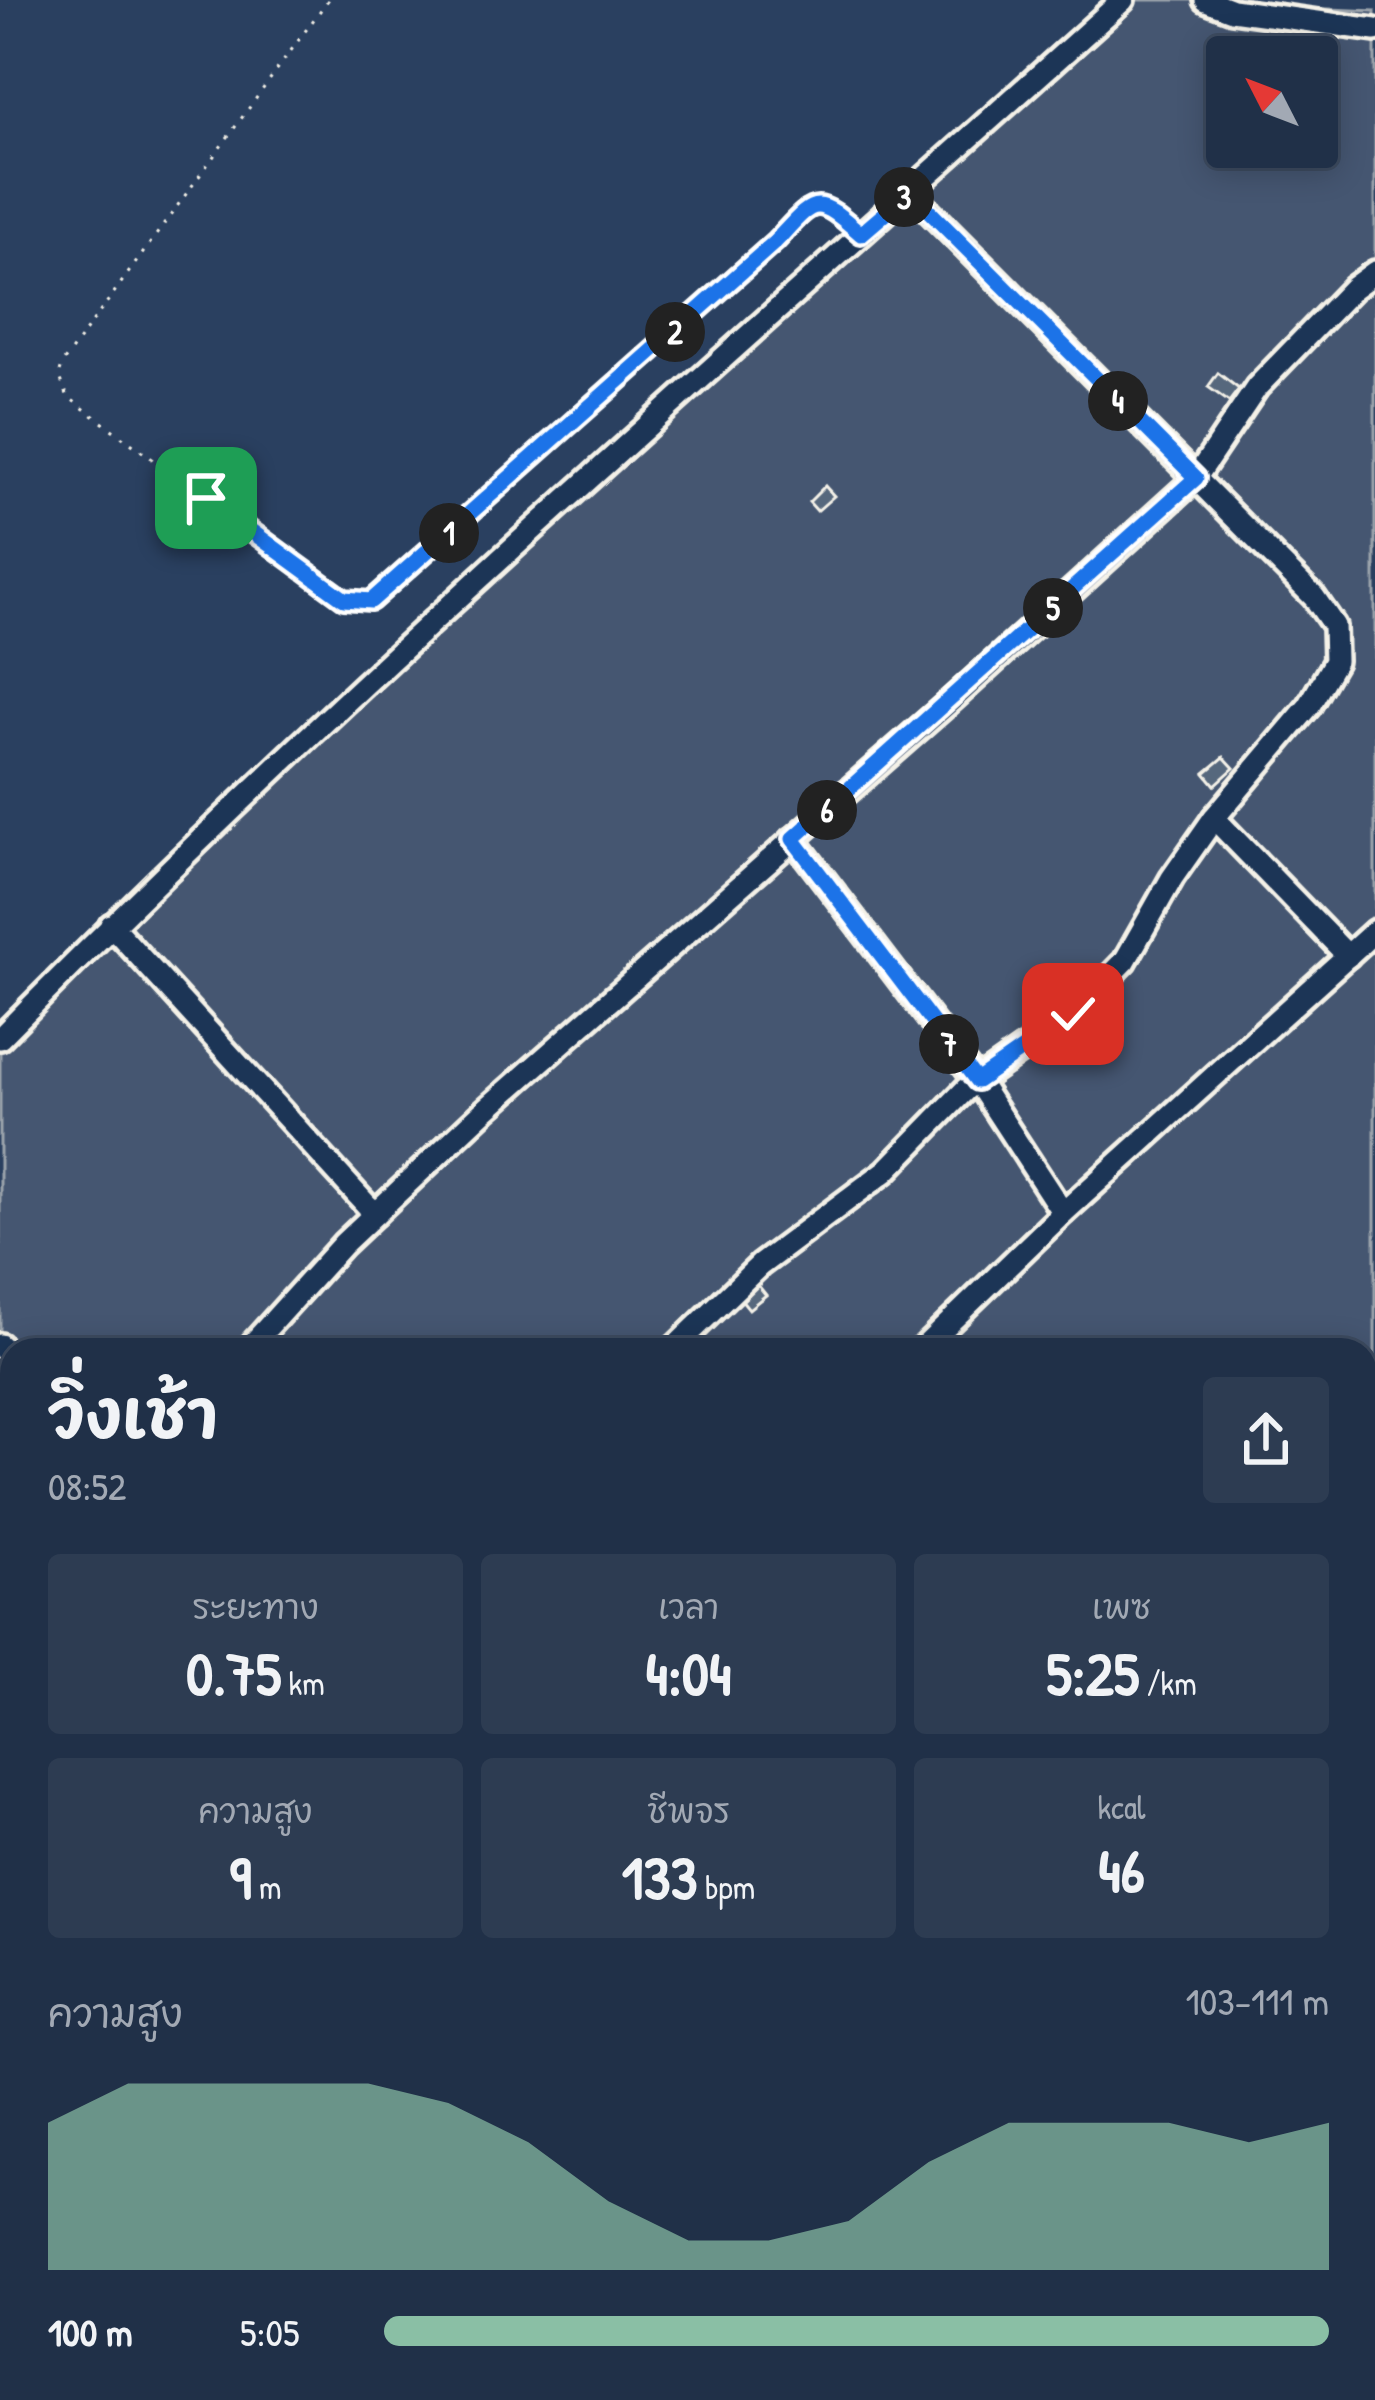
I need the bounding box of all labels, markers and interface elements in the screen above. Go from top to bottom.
north arrow [1206,36,1338,168]
map controls [1206,36,1338,168]
pin: 3 [874,167,934,227]
text: 3 [897,175,911,219]
pin: 2 [645,302,705,362]
text: 2 [667,310,683,354]
pin: 4 [1088,371,1148,431]
text: 4 [1112,379,1124,423]
pin [155,447,257,549]
icon: arrive [173,465,239,531]
pin: 1 [419,503,479,563]
text: 1 [443,511,455,555]
pin: 5 [1023,578,1083,638]
text: 5 [1046,586,1060,630]
pin: 6 [797,780,857,840]
text: 6 [820,788,834,832]
pin [1022,963,1124,1065]
icon: check [1040,981,1106,1047]
pin: 7 [919,1014,979,1074]
text: 7 [941,1022,957,1066]
text: วิ่งเช้า [48,1369,218,1459]
button: share [1203,1377,1329,1503]
text: 08:52 [48,1459,126,1512]
text: ระยะทาง [192,1585,319,1629]
text: เวลา [658,1585,719,1629]
text: เพซ [1092,1585,1151,1629]
text: 0.75 [186,1632,281,1714]
text: 4:04 [646,1632,731,1714]
text: 5:25 [1046,1632,1139,1714]
text: km [281,1661,325,1705]
text: /km [1139,1661,1197,1705]
text: kcal [1097,1785,1146,1829]
text: ความสูง [199,1789,312,1833]
text: ชีพจร [647,1789,730,1833]
text: 46 [1098,1829,1145,1911]
text: 9 [229,1836,252,1918]
text: 133 [622,1836,697,1918]
text: m [252,1865,282,1909]
text: bpm [697,1865,755,1909]
text: 103–111 m [1186,1974,1329,2027]
text: ความสูง [48,1986,183,2039]
text: 100 m [48,2305,133,2358]
text: 5:05 [240,2305,300,2358]

